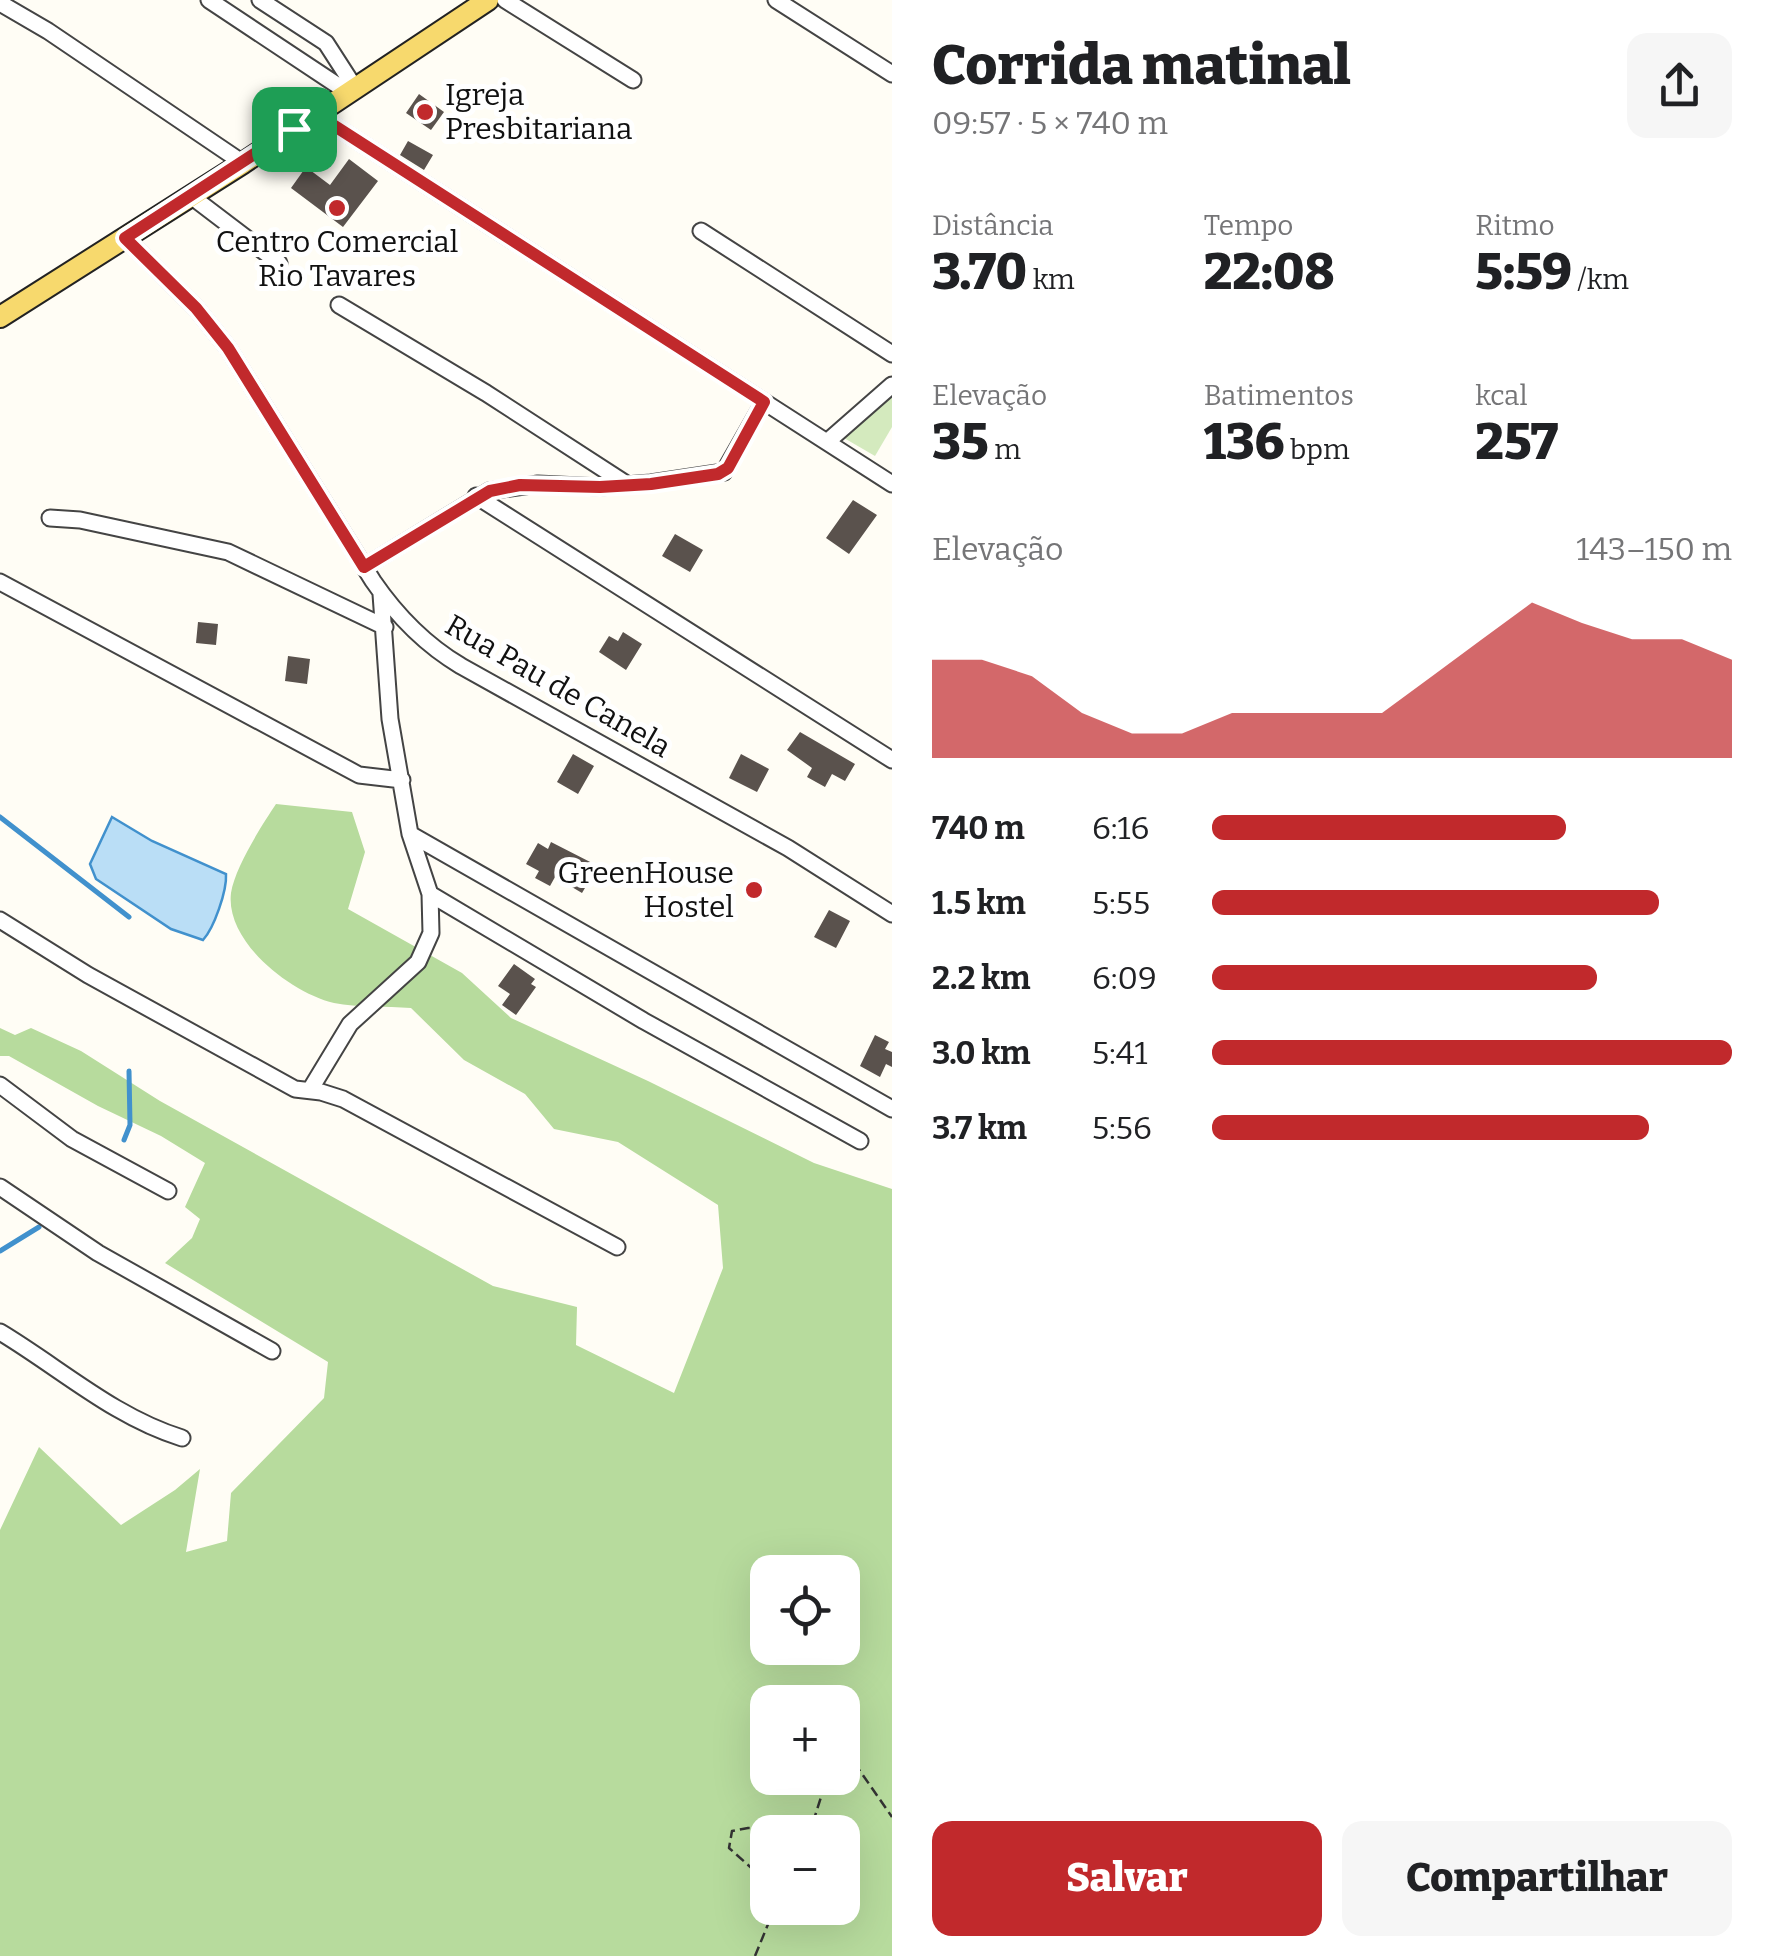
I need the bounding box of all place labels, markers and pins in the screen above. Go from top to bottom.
place label: Igreja Presbitariana [445,77,632,147]
pin [252,87,337,172]
marker: Igreja Presbitariana [414,101,436,123]
marker: Centro Comercial Rio Tavares [326,197,348,219]
place label: Centro Comercial Rio Tavares [216,224,458,294]
place label: GreenHouse Hostel [558,855,734,925]
marker: GreenHouse Hostel [743,879,765,901]

